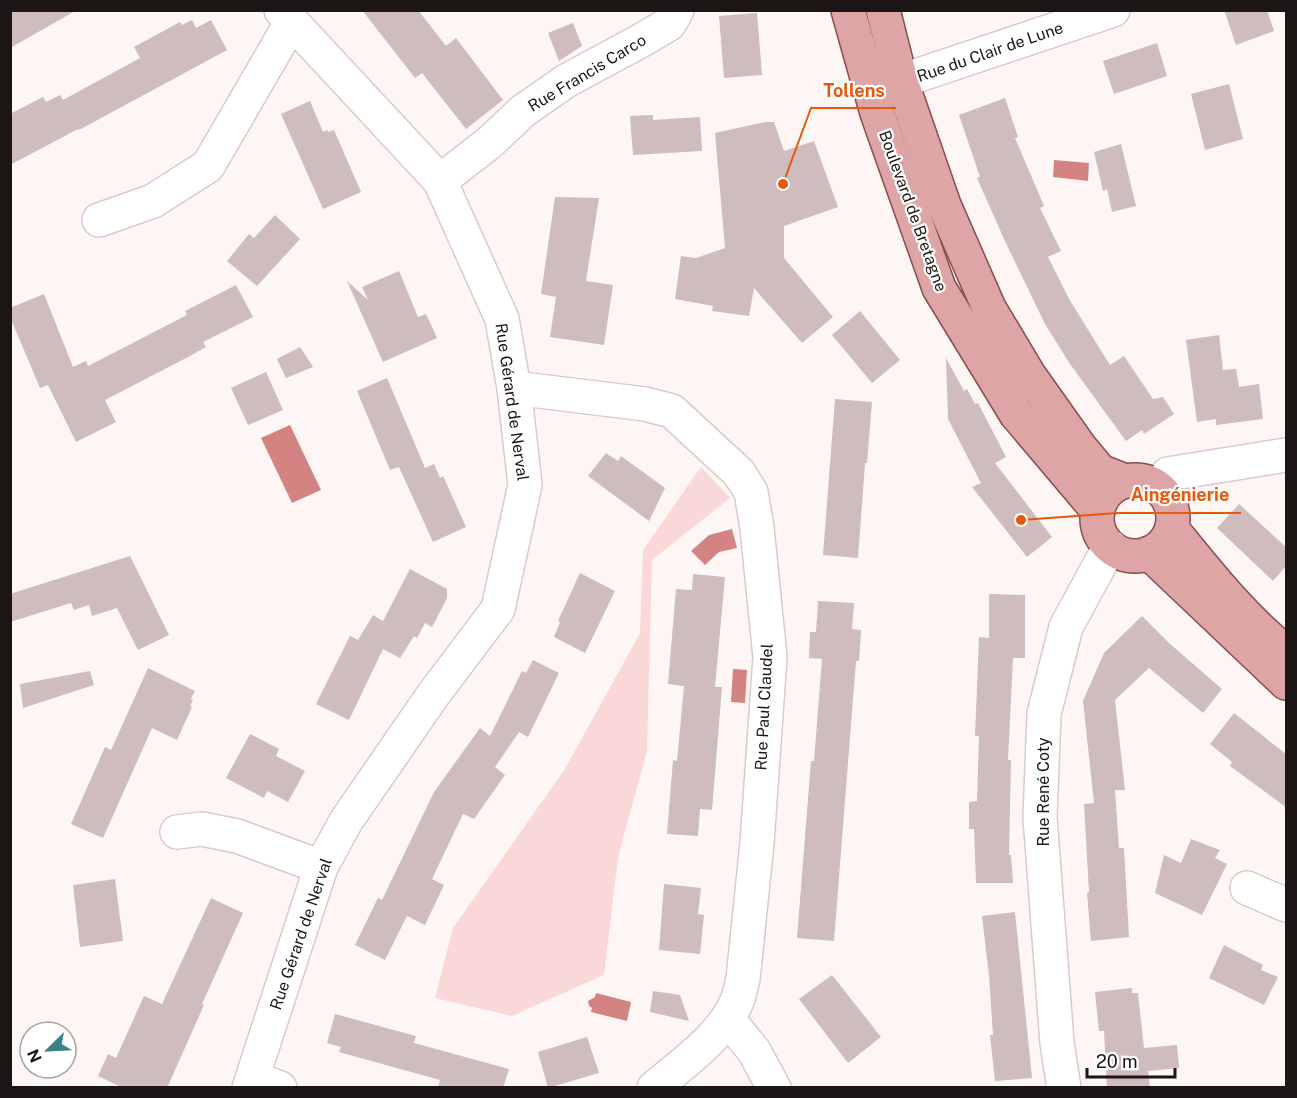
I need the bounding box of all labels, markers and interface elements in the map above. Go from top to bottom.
street label: Rue du Clair de Lune [914,18,1066,86]
street label: Rue Francis Carco [524,30,650,116]
callout: Tollens [811,72,896,108]
text: Tollens [823,80,885,101]
street label: Boulevard de Bretagne [875,128,951,294]
street label: Rue Gérard de Nerval [492,322,533,482]
callout: Aingénierie [1118,477,1241,513]
text: Aingénierie [1131,484,1229,505]
street label: Rue Paul Claudel [751,643,777,771]
street label: Rue René Coty [1034,737,1053,846]
street label: Rue Gérard de Nerval [266,855,336,1012]
north arrow [18,1020,78,1080]
scale bar [1087,1041,1176,1079]
text: N [24,1046,46,1065]
text: 20 m [1096,1051,1138,1072]

